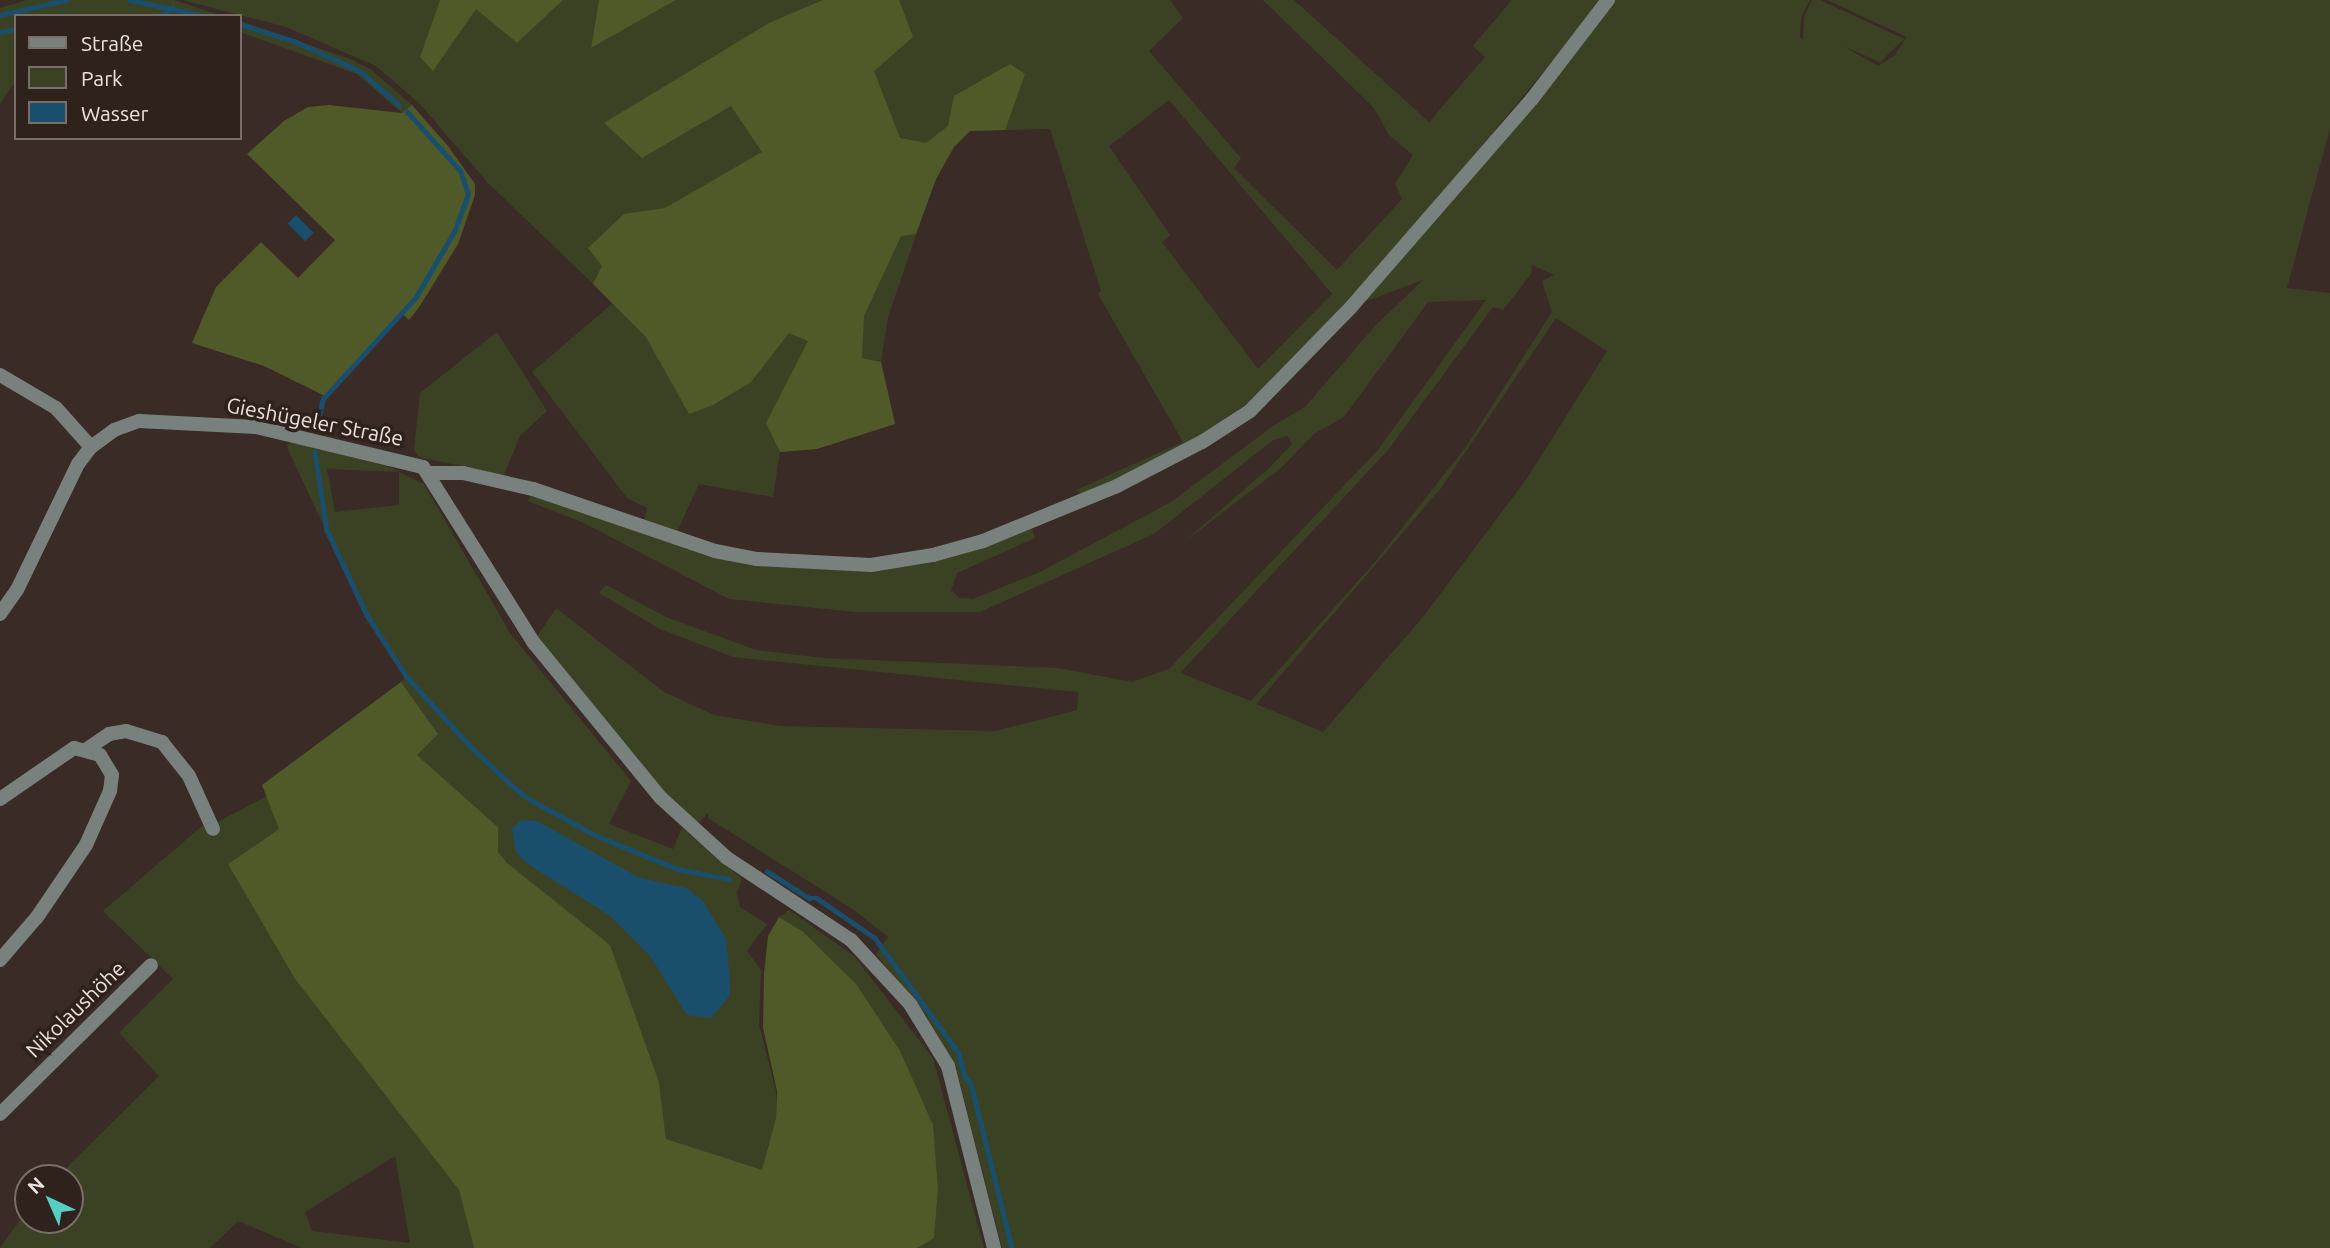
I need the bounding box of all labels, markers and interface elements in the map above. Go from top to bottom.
legend [14,14,242,140]
text: Straße [81,31,143,55]
text: Park [81,66,123,90]
text: Wasser [81,101,149,125]
street label: Gieshügeler Straße [225,392,405,450]
street label: Nikolaushöhe [20,956,130,1062]
north arrow [14,1164,84,1234]
text: N [23,1172,49,1198]

